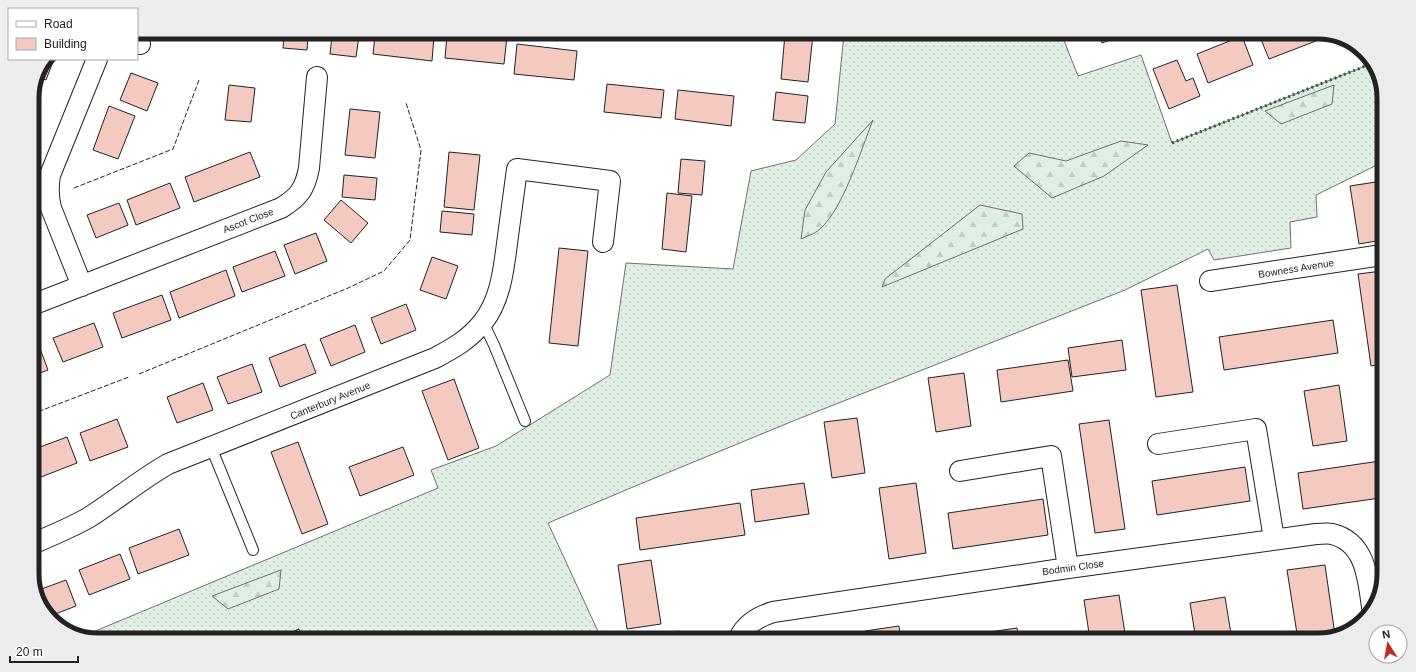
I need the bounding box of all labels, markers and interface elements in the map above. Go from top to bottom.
legend [8,8,138,60]
text: Road [44,17,73,31]
text: Building [44,37,87,51]
street label: Ascot Close [221,206,275,235]
street label: Bowness Avenue [1257,257,1335,280]
street label: Canterbury Avenue [289,379,372,422]
street label: Bodmin Close [1041,558,1105,577]
north arrow [1368,624,1408,664]
text: N [1381,628,1391,641]
scale bar [10,638,78,664]
text: 20 m [16,645,43,659]

